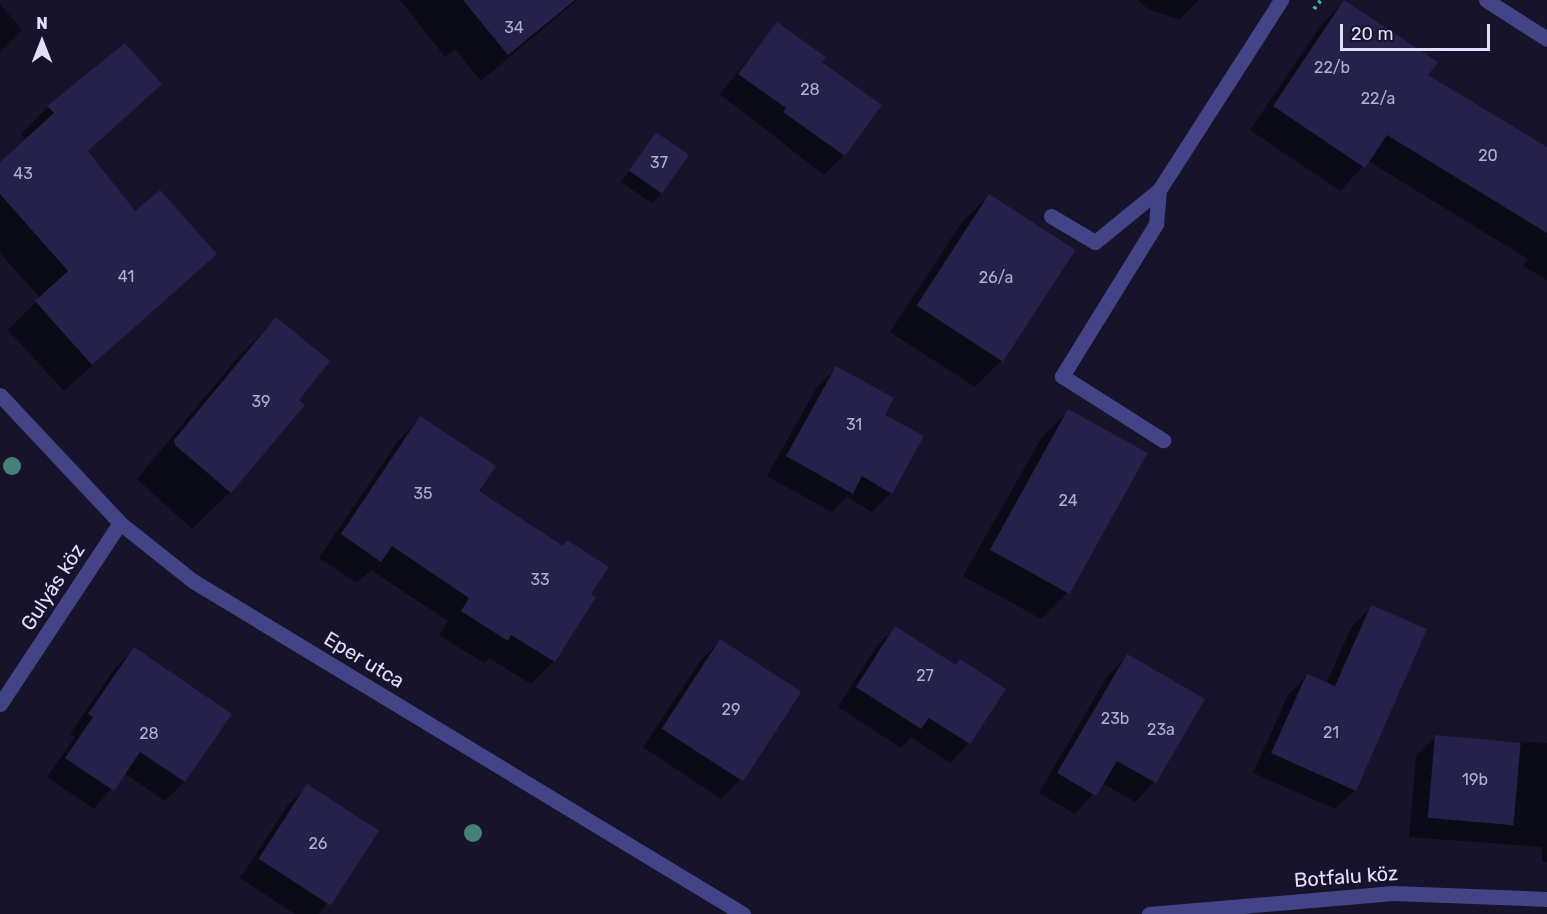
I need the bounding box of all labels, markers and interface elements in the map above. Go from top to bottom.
north arrow [12,12,72,72]
scale bar [1343,12,1493,50]
text: N [36,14,48,33]
house number: 34 [504,18,524,38]
text: 20 m [1351,23,1393,45]
house number: 22/b [1314,58,1350,78]
house number: 28 [800,80,820,100]
house number: 22/a [1361,89,1395,109]
house number: 20 [1478,146,1498,166]
house number: 37 [650,153,668,173]
house number: 43 [13,164,33,184]
house number: 41 [118,267,134,287]
house number: 26/a [979,268,1013,288]
house number: 39 [251,392,271,412]
house number: 31 [846,415,862,435]
house number: 35 [413,484,433,504]
house number: 24 [1058,491,1078,511]
street label: Gulyás köz [16,539,90,635]
house number: 33 [530,570,550,590]
street label: Eper utca [319,627,409,693]
house number: 27 [916,666,934,686]
house number: 29 [722,700,740,720]
house number: 23b [1101,709,1129,729]
house number: 23a [1147,720,1175,740]
house number: 21 [1323,723,1339,743]
house number: 28 [139,724,159,744]
house number: 19b [1462,770,1488,790]
house number: 26 [308,834,328,854]
street label: Botfalu köz [1293,861,1399,893]

